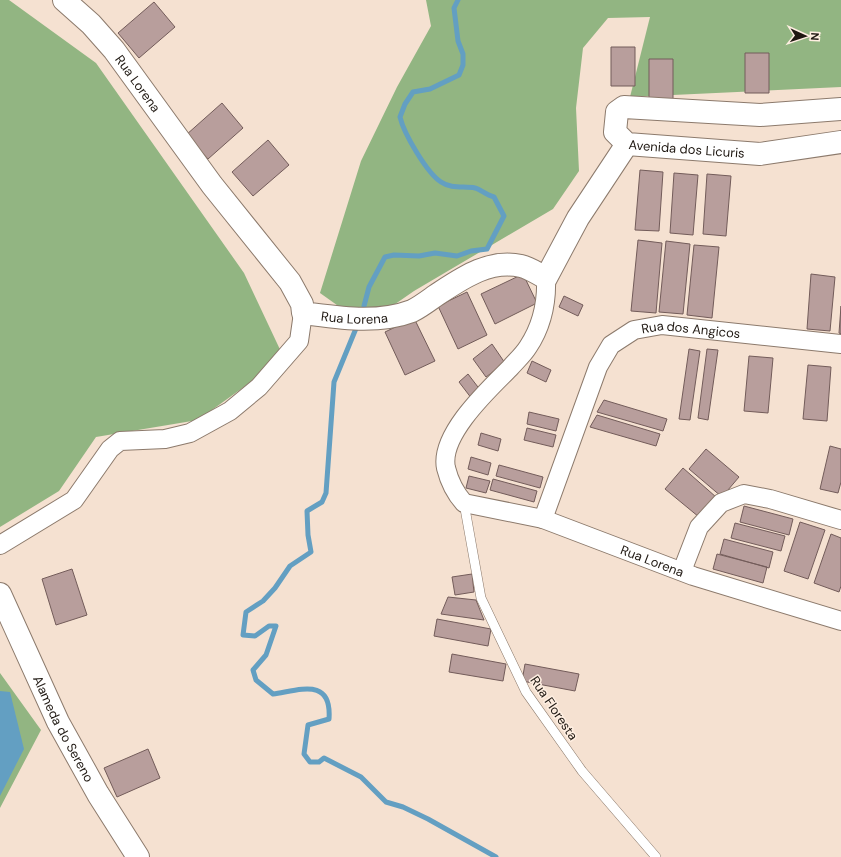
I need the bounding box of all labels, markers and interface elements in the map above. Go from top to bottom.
north arrow [785,16,825,56]
text: N [808,32,822,41]
street label: Rua Lorena [112,51,165,115]
street label: Avenida dos Licuris [628,136,745,161]
street label: Rua Lorena [320,307,389,327]
street label: Rua dos Angicos [640,316,741,342]
street label: Rua Lorena [618,541,686,580]
street label: Alameda do Sereno [29,673,98,785]
street label: Rua Floresta [526,673,582,743]

